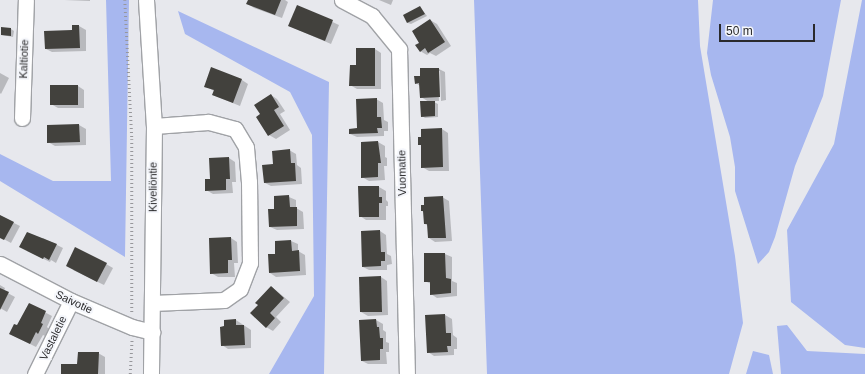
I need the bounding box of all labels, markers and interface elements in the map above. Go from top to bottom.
scale bar [721,16,817,42]
text: 50 m [726,24,753,38]
street label: Kaltiotie [17,39,31,79]
street label: Vuomatie [395,150,409,196]
street label: Kiveliöntie [146,162,160,212]
street label: Saivotie [53,288,95,316]
street label: Vastaletie [37,314,69,362]

